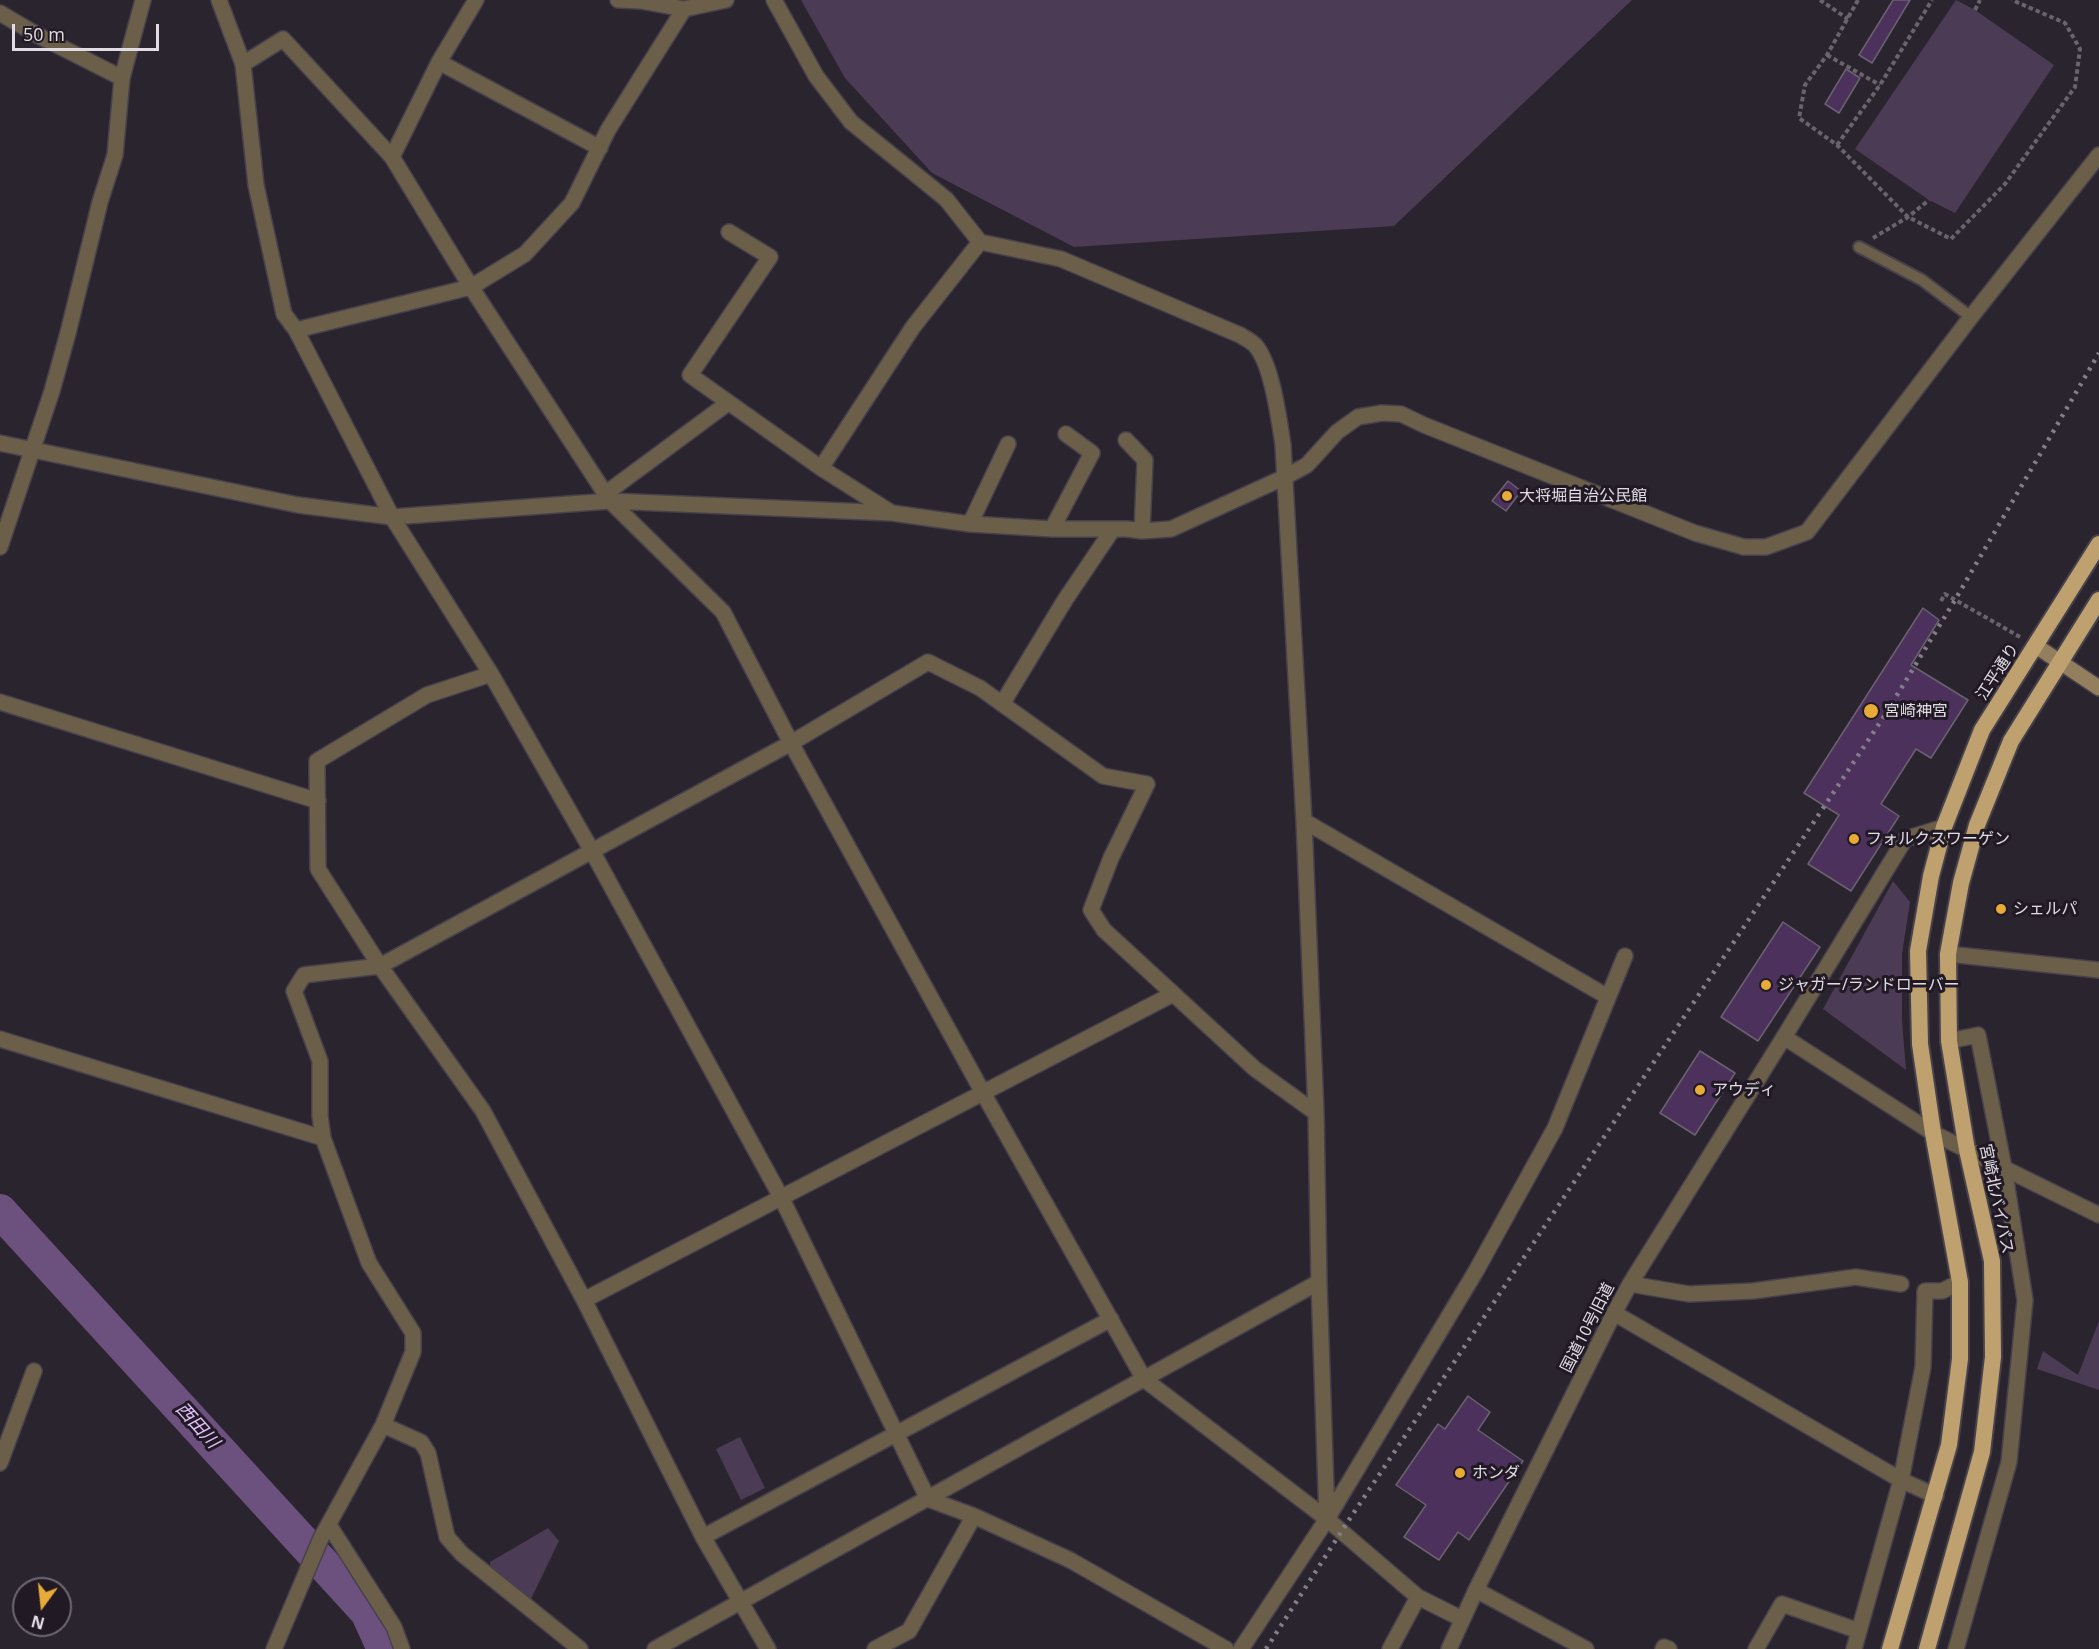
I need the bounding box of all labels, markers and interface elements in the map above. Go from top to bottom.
scale bar [15,12,162,50]
text: 50 m [23,22,65,46]
place label: 大将堀自治公民館 [1519,486,1647,506]
marker: 大将堀自治公民館 [1500,489,1514,503]
street label: 江平通り [1973,640,2023,704]
place label: 宮崎神宮 [1884,701,1948,721]
marker: 宮崎神宮 [1862,702,1880,720]
place label: フォルクスワーゲン [1866,829,2010,849]
marker: フォルクスワーゲン [1847,832,1861,846]
place label: シェルパ [2013,899,2077,919]
marker: シェルパ [1994,902,2008,916]
place label: ジャガー/ランドローバー [1778,975,1960,995]
marker: ジャガー/ランドローバー [1759,978,1773,992]
place label: アウディ [1712,1080,1776,1100]
marker: アウディ [1693,1083,1707,1097]
street label: 宮崎北バイパス [1975,1142,2017,1256]
street label: 国道10号旧道 [1557,1280,1619,1376]
water label: 西田川 [171,1399,223,1453]
place label: ホンダ [1472,1463,1520,1483]
marker: ホンダ [1453,1466,1467,1480]
north arrow [12,1577,72,1637]
text: N [29,1610,47,1635]

